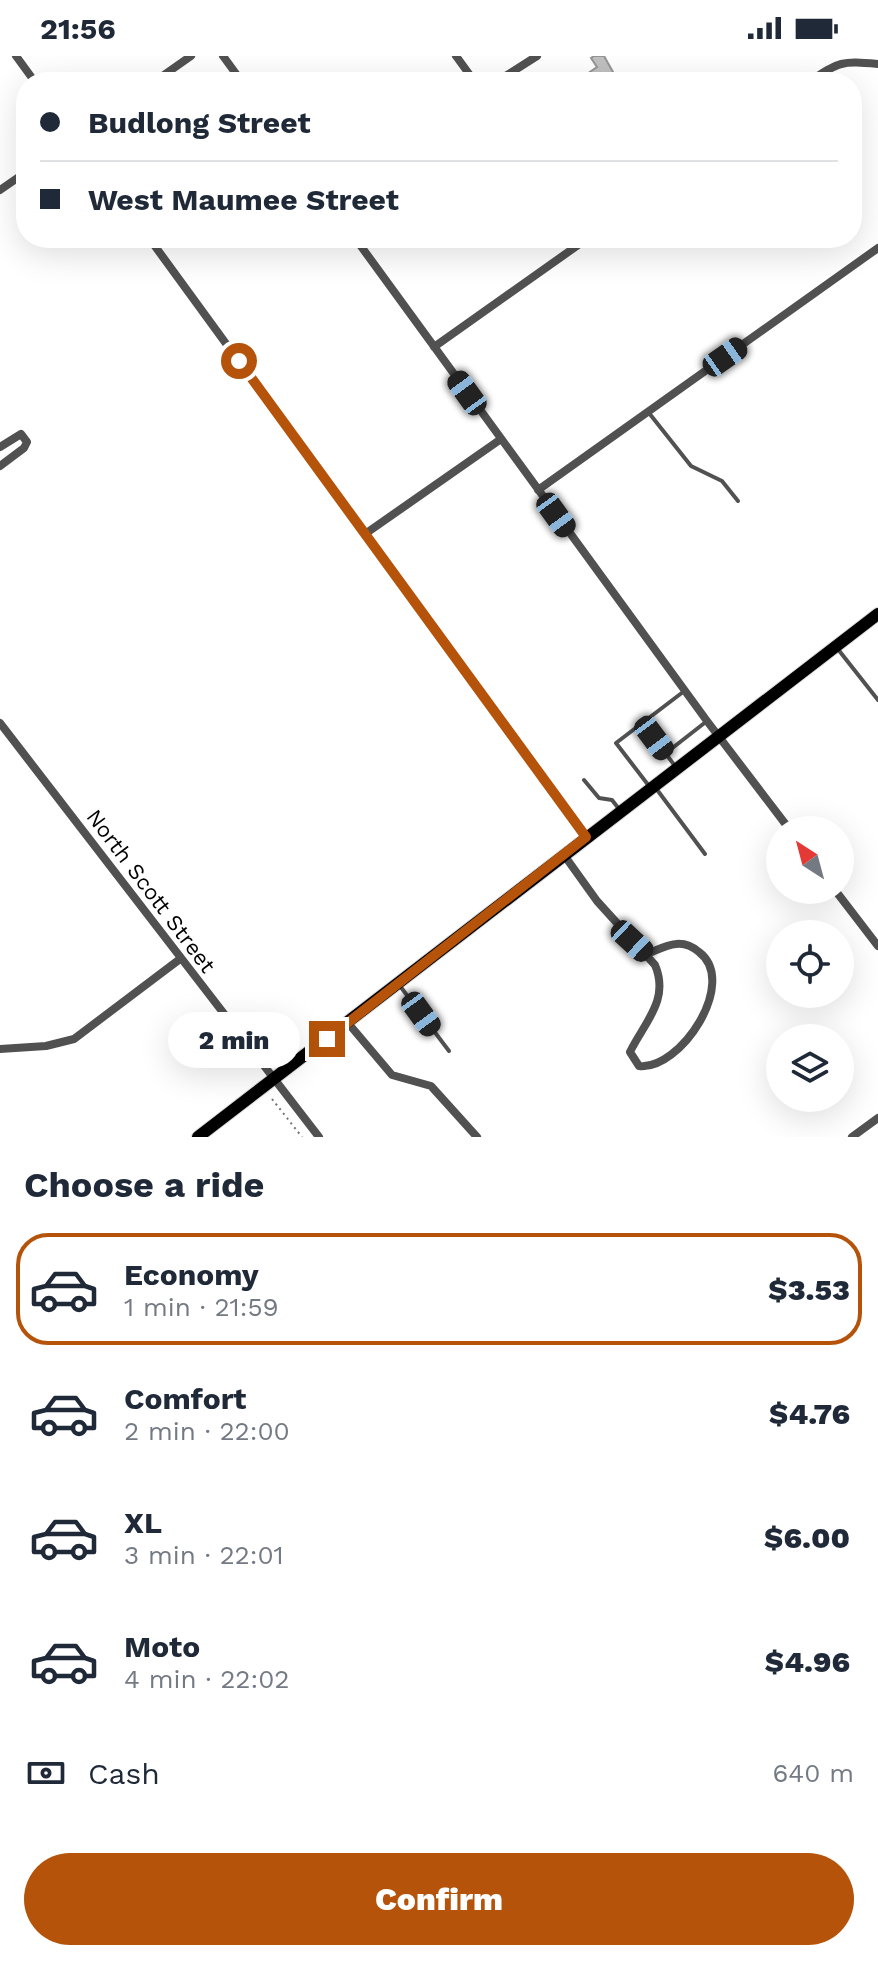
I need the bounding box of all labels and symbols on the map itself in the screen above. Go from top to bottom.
car [698,333,752,381]
route start [221,343,257,379]
car [443,367,491,419]
car [532,489,580,541]
car [630,712,678,764]
street label: North Scott Street [81,804,221,978]
north arrow [766,816,854,904]
car [606,916,658,966]
car [397,988,445,1040]
callout: 2 min [167,1011,299,1067]
route end [309,1021,345,1057]

